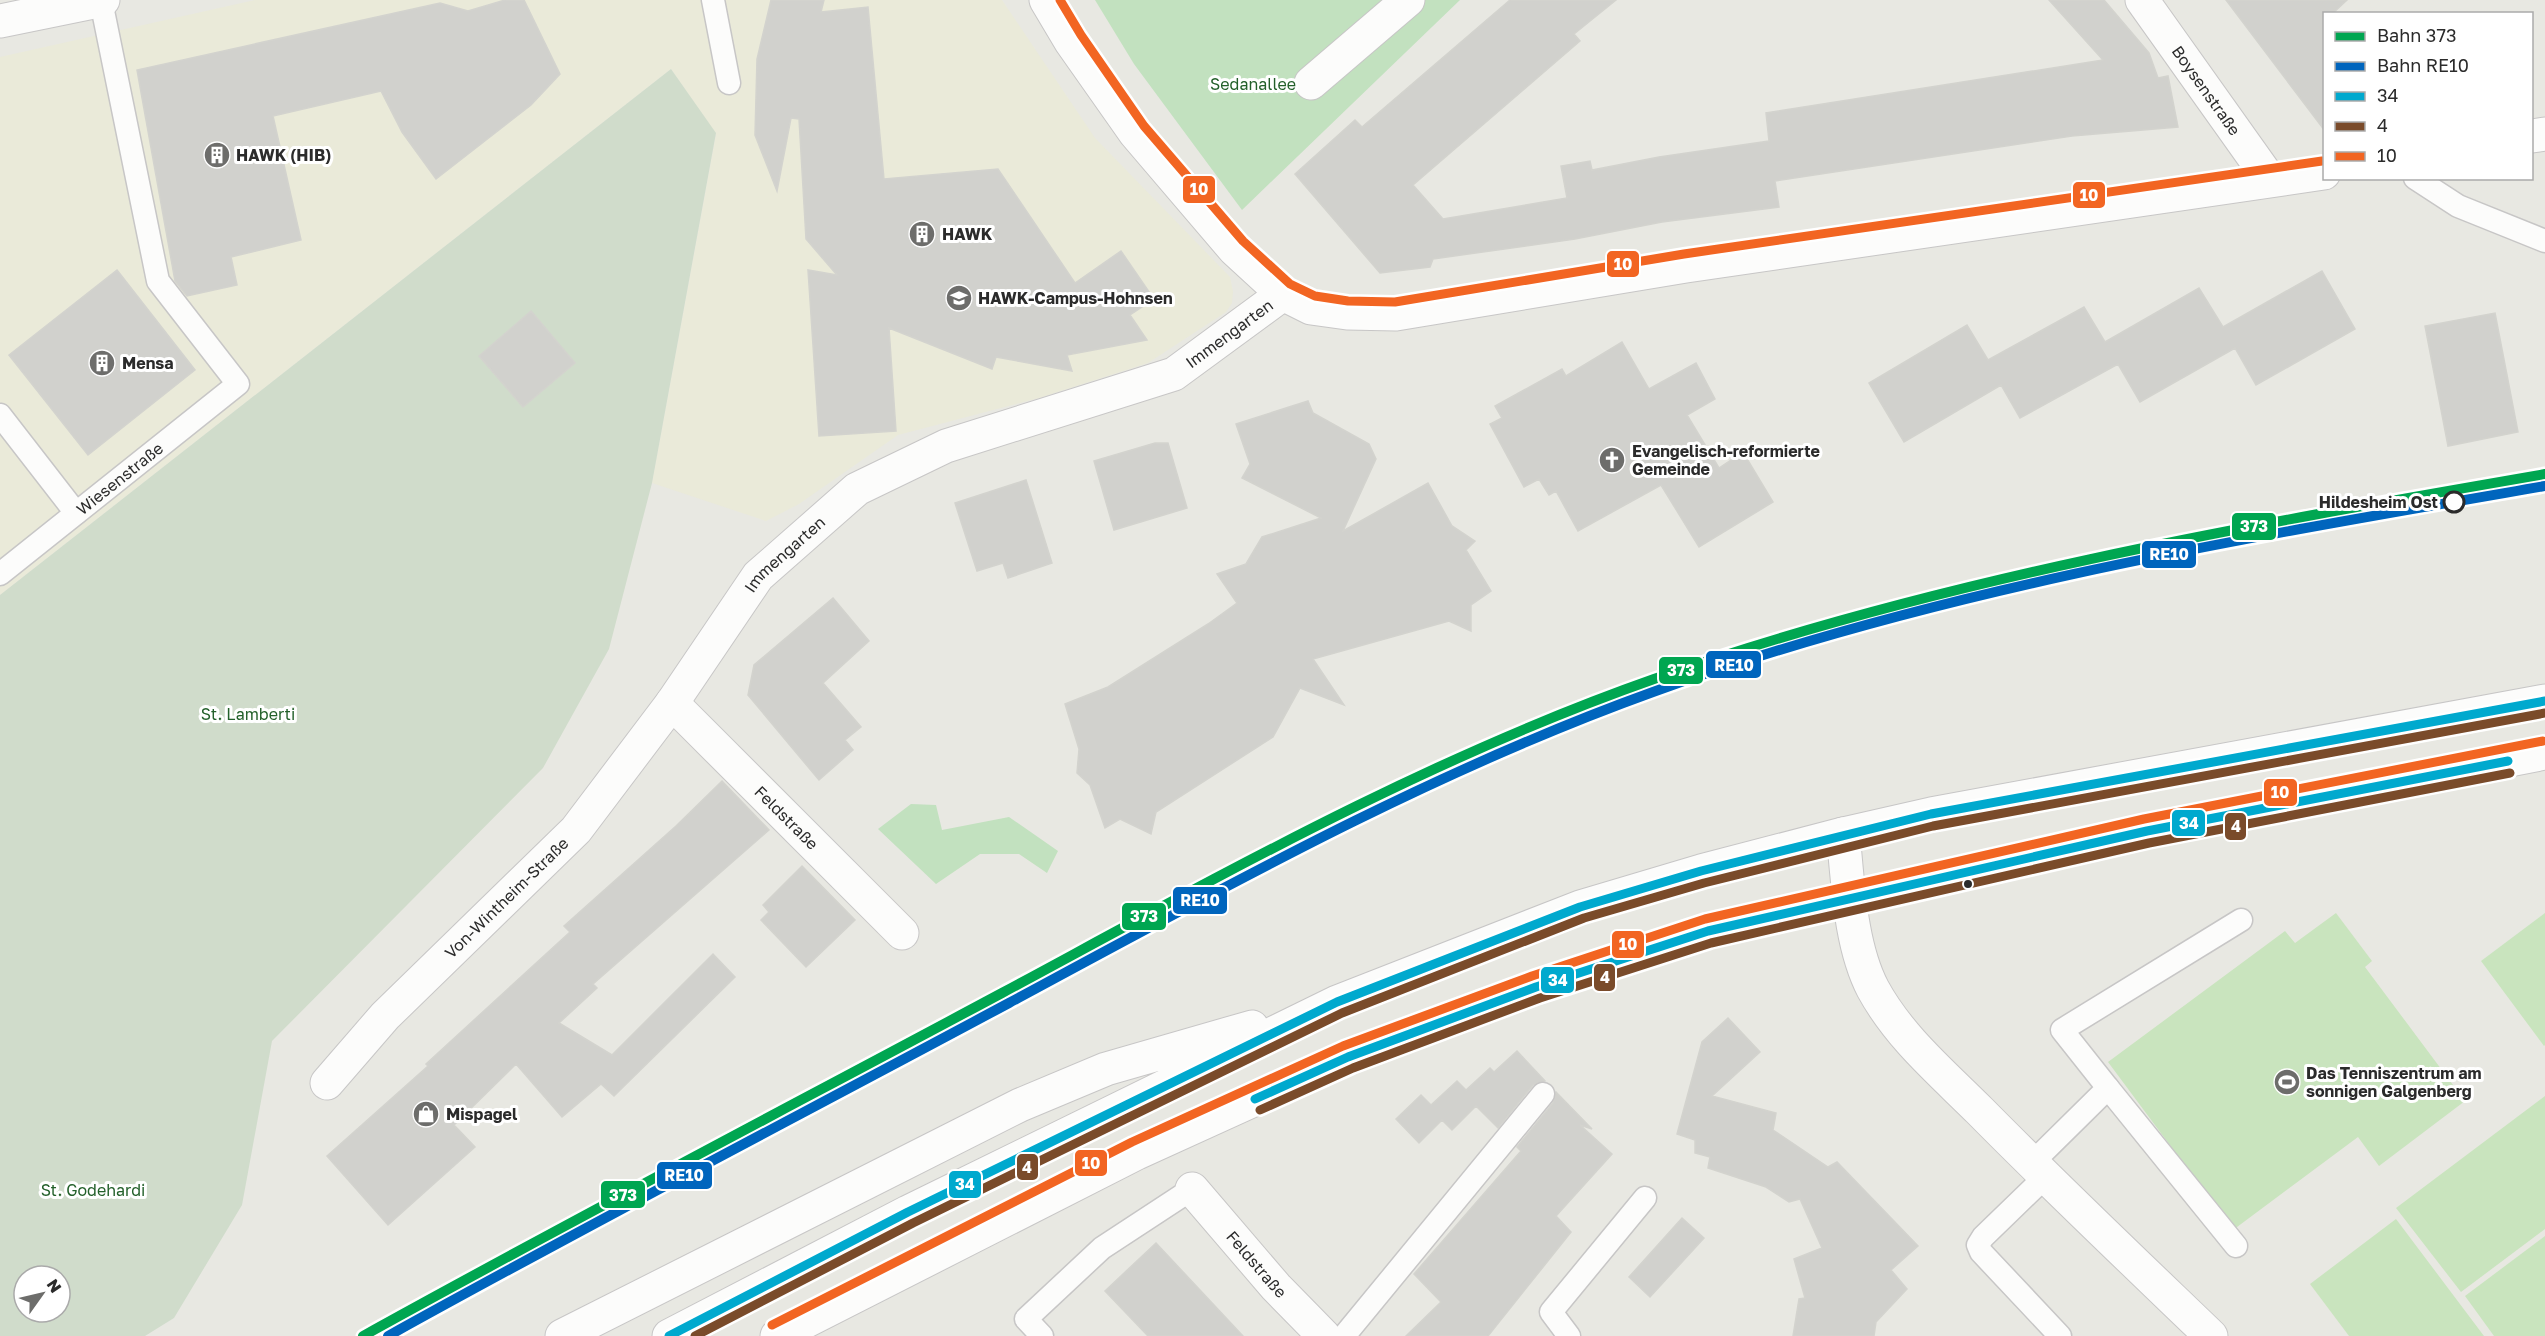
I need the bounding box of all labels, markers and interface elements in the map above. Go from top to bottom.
legend [2323,12,2533,180]
text: Bahn 373 [2377,24,2456,46]
street label: Boysenstraße [2168,42,2245,139]
text: Bahn RE10 [2377,54,2469,76]
park label: Sedanallee [1210,74,1296,94]
text: 34 [2377,84,2399,106]
text: 4 [2377,114,2388,136]
building icon: HAWK (HIB) [202,140,232,170]
text: 10 [2377,144,2397,166]
place label: HAWK (HIB) [236,145,331,165]
line badge: 10 [1182,175,1216,204]
text: 10 [1190,179,1208,199]
line badge: 10 [2072,181,2106,209]
text: 10 [2080,185,2098,205]
building icon: HAWK [907,219,937,249]
place label: HAWK [942,224,993,244]
line badge: 10 [1606,250,1640,278]
text: 10 [1614,254,1632,274]
school or university icon: HAWK-Campus-Hohnsen [944,283,974,313]
place label: HAWK-Campus-Hohnsen [978,288,1173,308]
street label: Immengarten [1182,295,1277,372]
building icon: Mensa [87,348,117,378]
place label: Mensa [122,353,174,373]
street label: Wiesenstraße [72,438,167,519]
place label: Evangelisch-reformierte Gemeinde [1632,441,1820,479]
church icon: Evangelisch-reformierte Gemeinde [1597,445,1627,475]
marker: Hildesheim Ost [2443,491,2465,513]
place label: Hildesheim Ost [2319,492,2438,512]
street label: Immengarten [740,512,829,596]
line badge: 373 [2231,512,2277,541]
text: 373 [2240,516,2268,536]
line badge: RE10 [2141,540,2197,569]
text: RE10 [2149,544,2189,564]
line badge: RE10 [1705,650,1762,679]
text: RE10 [1714,655,1754,675]
line badge: 373 [1658,656,1704,685]
text: 373 [1667,660,1695,680]
park label: St. Lamberti [201,704,295,724]
line badge: 10 [2263,778,2298,807]
street label: Feldstraße [750,781,823,854]
text: 10 [2271,782,2289,802]
line badge: 34 [2171,809,2206,837]
line badge: 4 [2224,812,2247,841]
text: 34 [2179,813,2199,833]
text: 4 [2231,816,2241,836]
street label: Von-Wintheim-Straße [440,833,572,962]
unlabelled marker [1962,878,1974,890]
line badge: RE10 [1172,886,1228,915]
text: RE10 [1180,890,1220,910]
line badge: 373 [1121,902,1167,931]
text: 373 [1130,906,1158,926]
line badge: 10 [1611,930,1645,959]
text: 10 [1619,934,1637,954]
line badge: 4 [1593,963,1616,992]
line badge: 34 [1540,966,1575,994]
text: 4 [1600,967,1610,987]
text: 34 [1548,970,1568,990]
place label: Das Tenniszentrum am sonnigen Galgenberg [2306,1063,2482,1101]
sports icon: Das Tenniszentrum am sonnigen Galgenberg [2272,1067,2302,1097]
shop icon: Mispagel [411,1099,441,1129]
place label: Mispagel [446,1104,518,1124]
line badge: 10 [1074,1149,1108,1177]
line badge: 4 [1016,1153,1039,1181]
text: 10 [1082,1153,1100,1173]
text: 4 [1022,1157,1032,1177]
line badge: RE10 [656,1161,713,1190]
text: RE10 [664,1165,704,1185]
line badge: 34 [948,1170,982,1199]
text: 34 [955,1174,975,1194]
park label: St. Godehardi [41,1180,145,1200]
line badge: 373 [600,1180,646,1209]
text: 373 [609,1185,637,1205]
street label: Feldstraße [1222,1227,1291,1302]
north arrow [12,1264,72,1324]
text: N [43,1275,66,1296]

